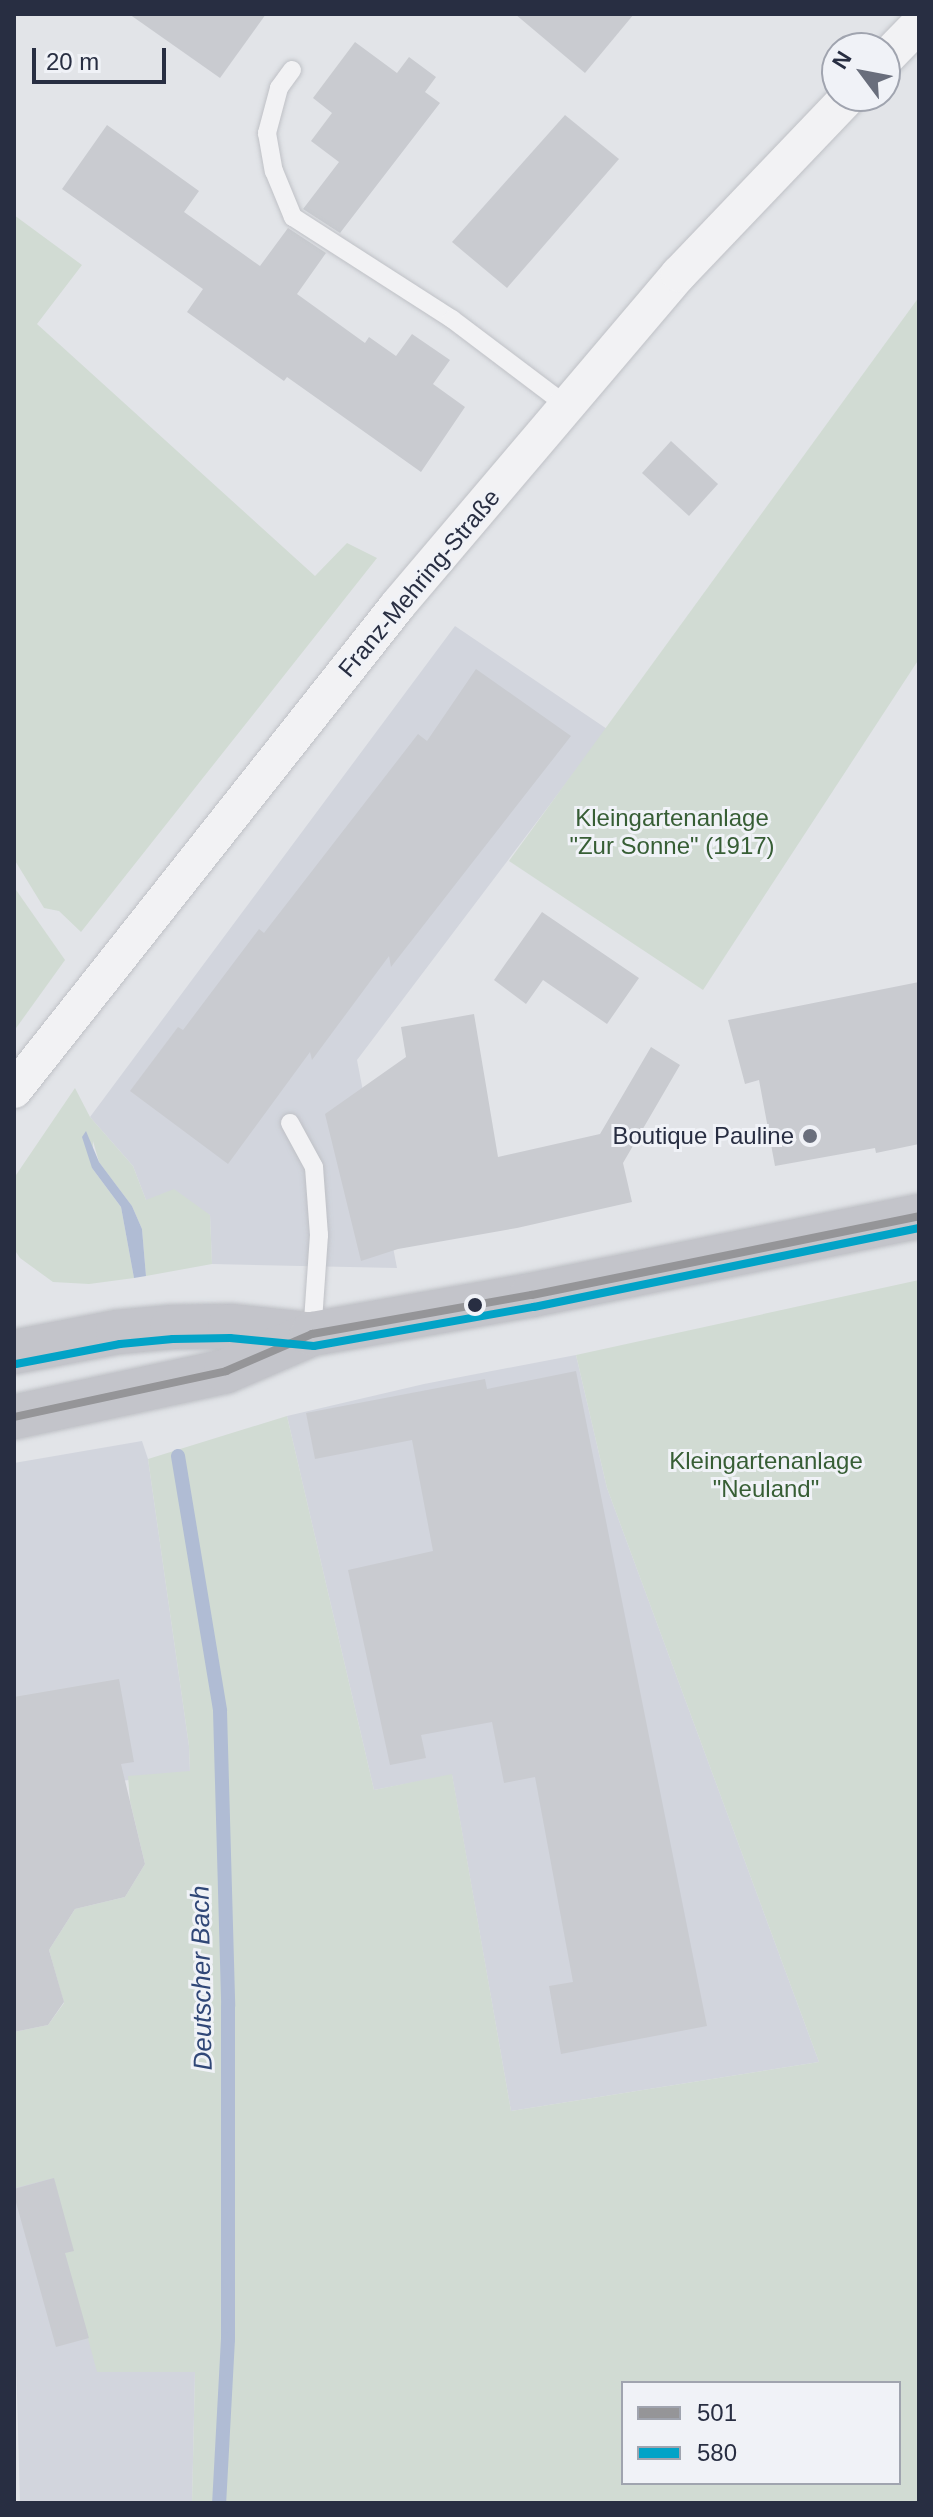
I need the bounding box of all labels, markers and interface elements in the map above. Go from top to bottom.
scale bar [36,32,170,82]
north arrow [821,32,901,112]
text: N [827,47,857,73]
text: 20 m [46,48,99,75]
street label: Franz-Mehring-Straße [332,483,506,683]
park label: Kleingartenanlage "Zur Sonne" (1917) [569,804,775,860]
place label: Boutique Pauline [613,1122,794,1150]
marker: Boutique Pauline [801,1127,819,1145]
unlabelled marker [467,1297,483,1313]
park label: Kleingartenanlage "Neuland" [669,1447,863,1503]
water label: Deutscher Bach [185,1885,219,2071]
legend [621,2381,901,2485]
text: 501 [697,2399,737,2426]
text: 580 [697,2439,737,2466]

